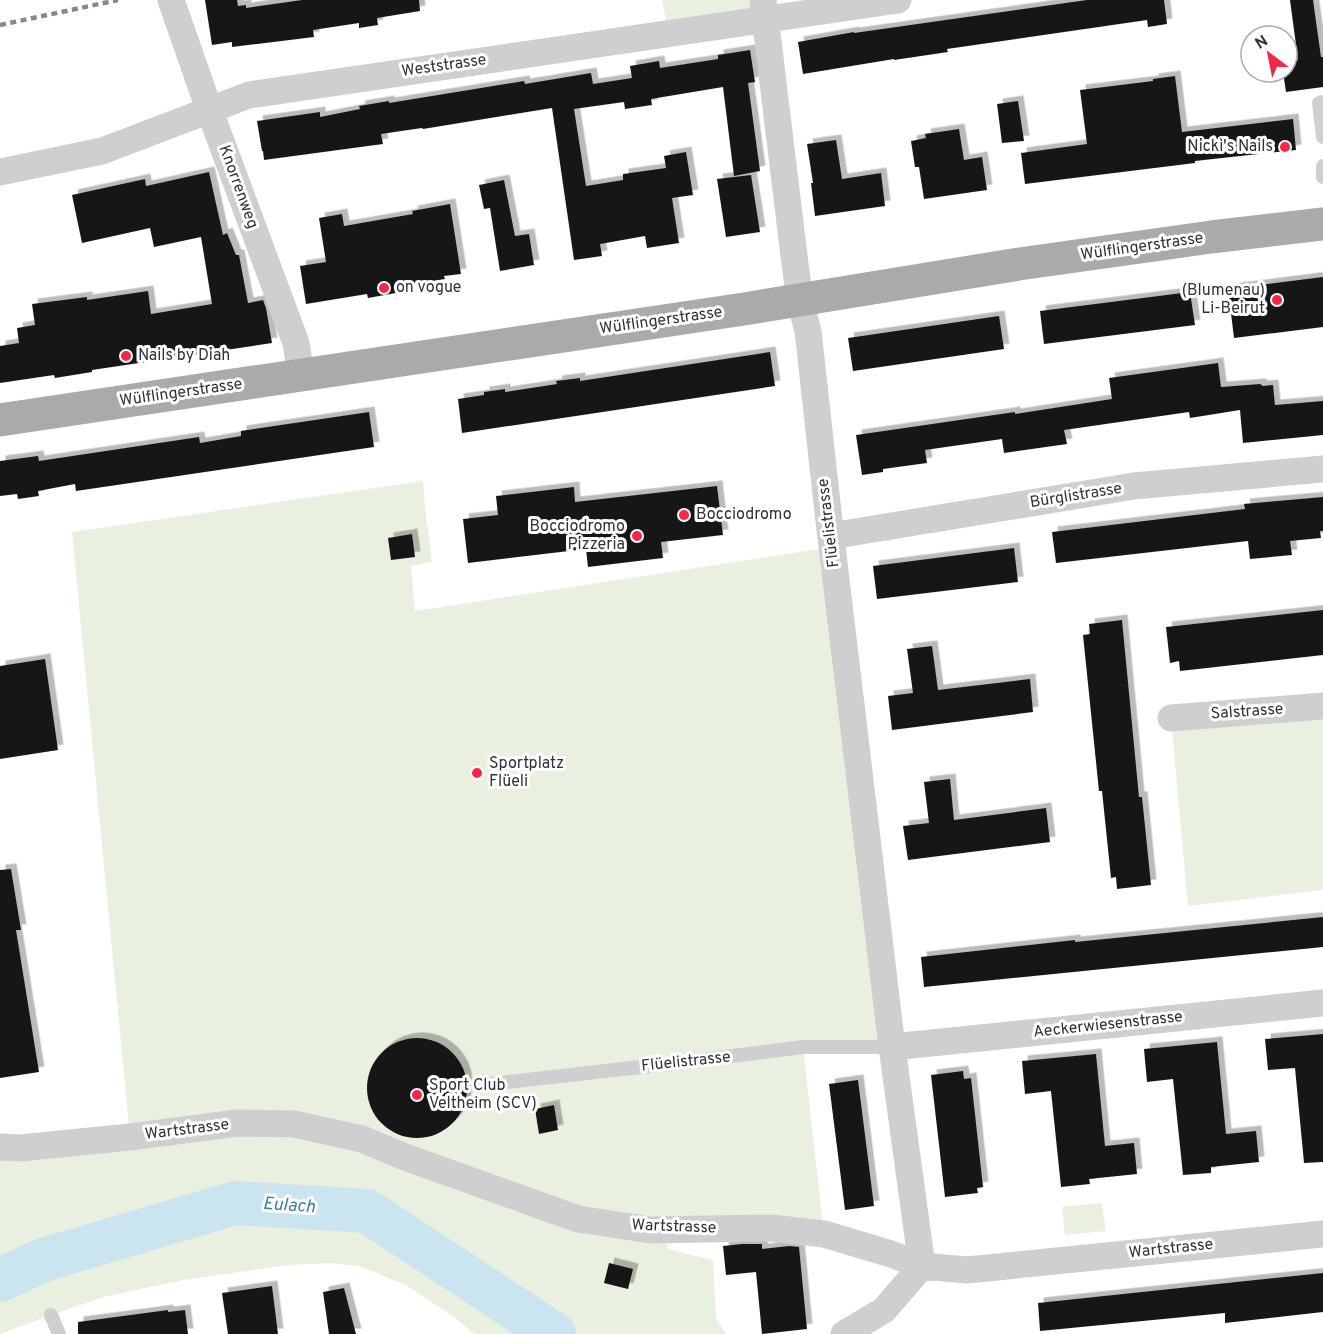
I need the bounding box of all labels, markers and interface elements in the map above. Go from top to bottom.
north arrow [1239,24,1299,84]
text: N [1252,31,1272,55]
street label: Weststrasse [400,50,488,82]
place label: Nicki's Nails [1187,137,1273,157]
marker: Nicki's Nails [1278,140,1292,154]
street label: Knorrenweg [214,142,262,232]
street label: Wülflingerstrasse [1079,228,1205,266]
place label: on vogue [396,278,461,298]
marker: on vogue [377,281,391,295]
place label: (Blumenau) Li-Beirut [1182,281,1265,319]
marker: (Blumenau) Li-Beirut [1270,293,1284,307]
street label: Wülflingerstrasse [598,302,724,340]
place label: Nails by Diah [138,346,230,366]
marker: Nails by Diah [119,349,133,363]
street label: Wülflingerstrasse [118,374,244,412]
street label: Flüelistrasse [814,477,844,569]
street label: Bürglistrasse [1028,479,1124,513]
place label: Bocciodromo [696,505,792,525]
marker: Bocciodromo [677,508,691,522]
place label: Bocciodromo Pizzeria [529,517,625,555]
marker: Bocciodromo Pizzeria [630,529,644,543]
street label: Salstrasse [1210,699,1284,725]
place label: Sportplatz Flüeli [489,754,564,792]
marker: Sportplatz Flüeli [470,766,484,780]
street label: Aeckerwiesenstrasse [1032,1007,1184,1043]
street label: Flüelistrasse [640,1047,732,1077]
place label: Sport Club Veltheim (SCV) [429,1076,537,1114]
marker: Sport Club Veltheim (SCV) [410,1088,424,1102]
street label: Wartstrasse [144,1115,230,1145]
water label: Eulach [262,1193,316,1219]
street label: Wartstrasse [631,1216,717,1238]
street label: Wartstrasse [1128,1235,1214,1263]

